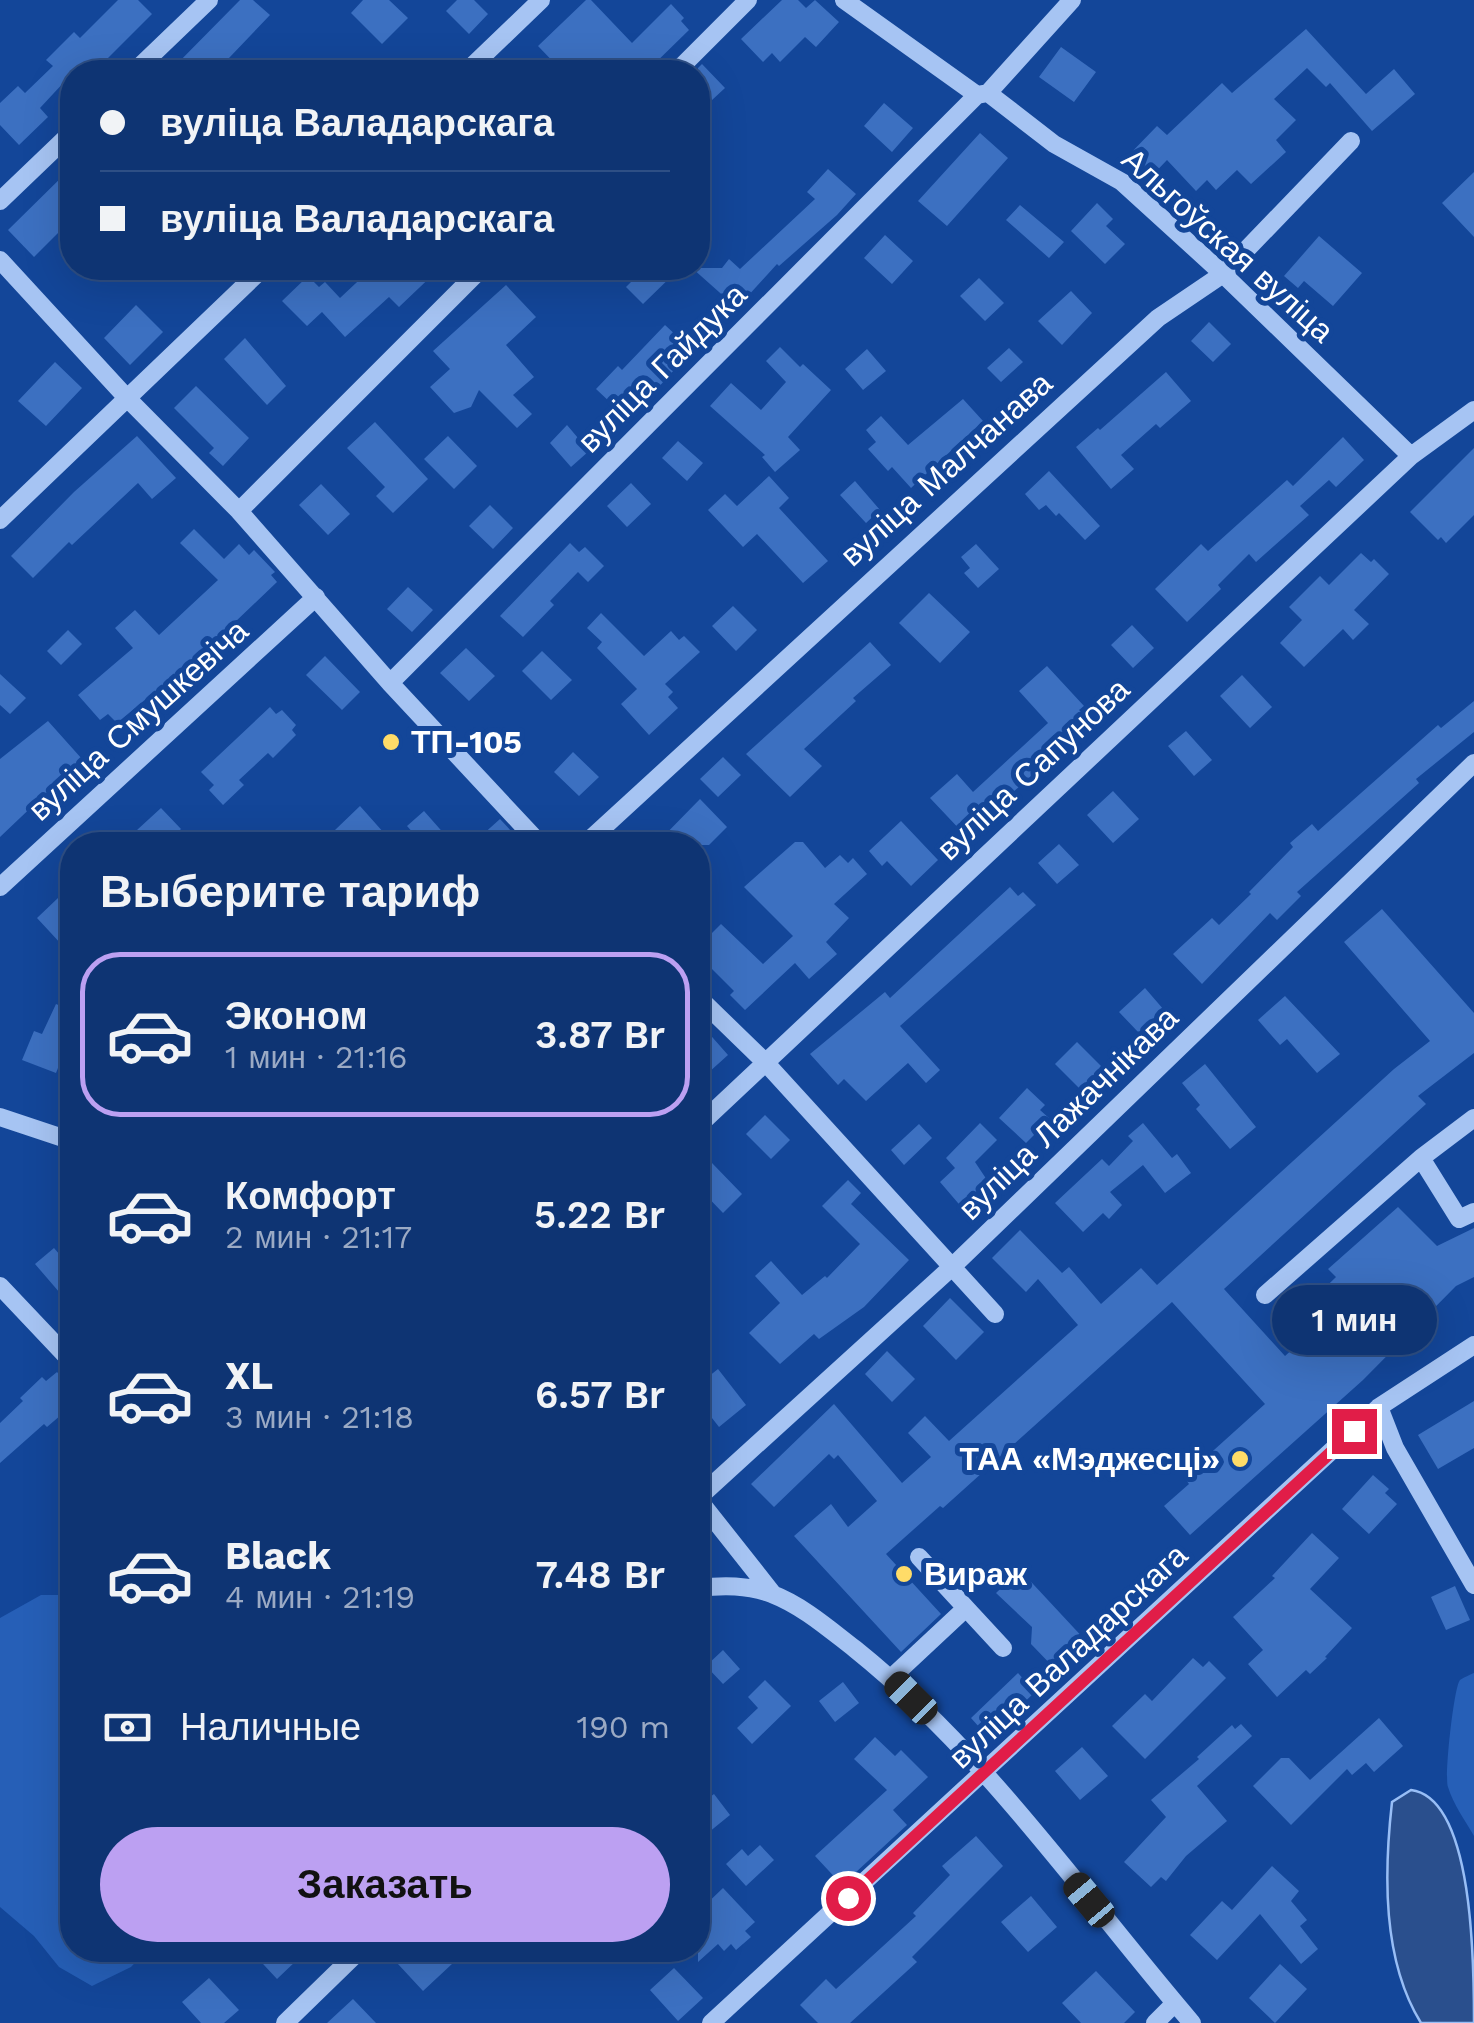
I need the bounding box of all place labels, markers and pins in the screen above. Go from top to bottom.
place label: ТП-105 [411,723,522,761]
marker: ТП-105 [380,731,402,753]
place label: ТАА «Мэджесці» [959,1440,1220,1478]
marker: ТАА «Мэджесці» [1229,1448,1251,1470]
place label: Вираж [924,1555,1027,1593]
marker: Вираж [893,1563,915,1585]

